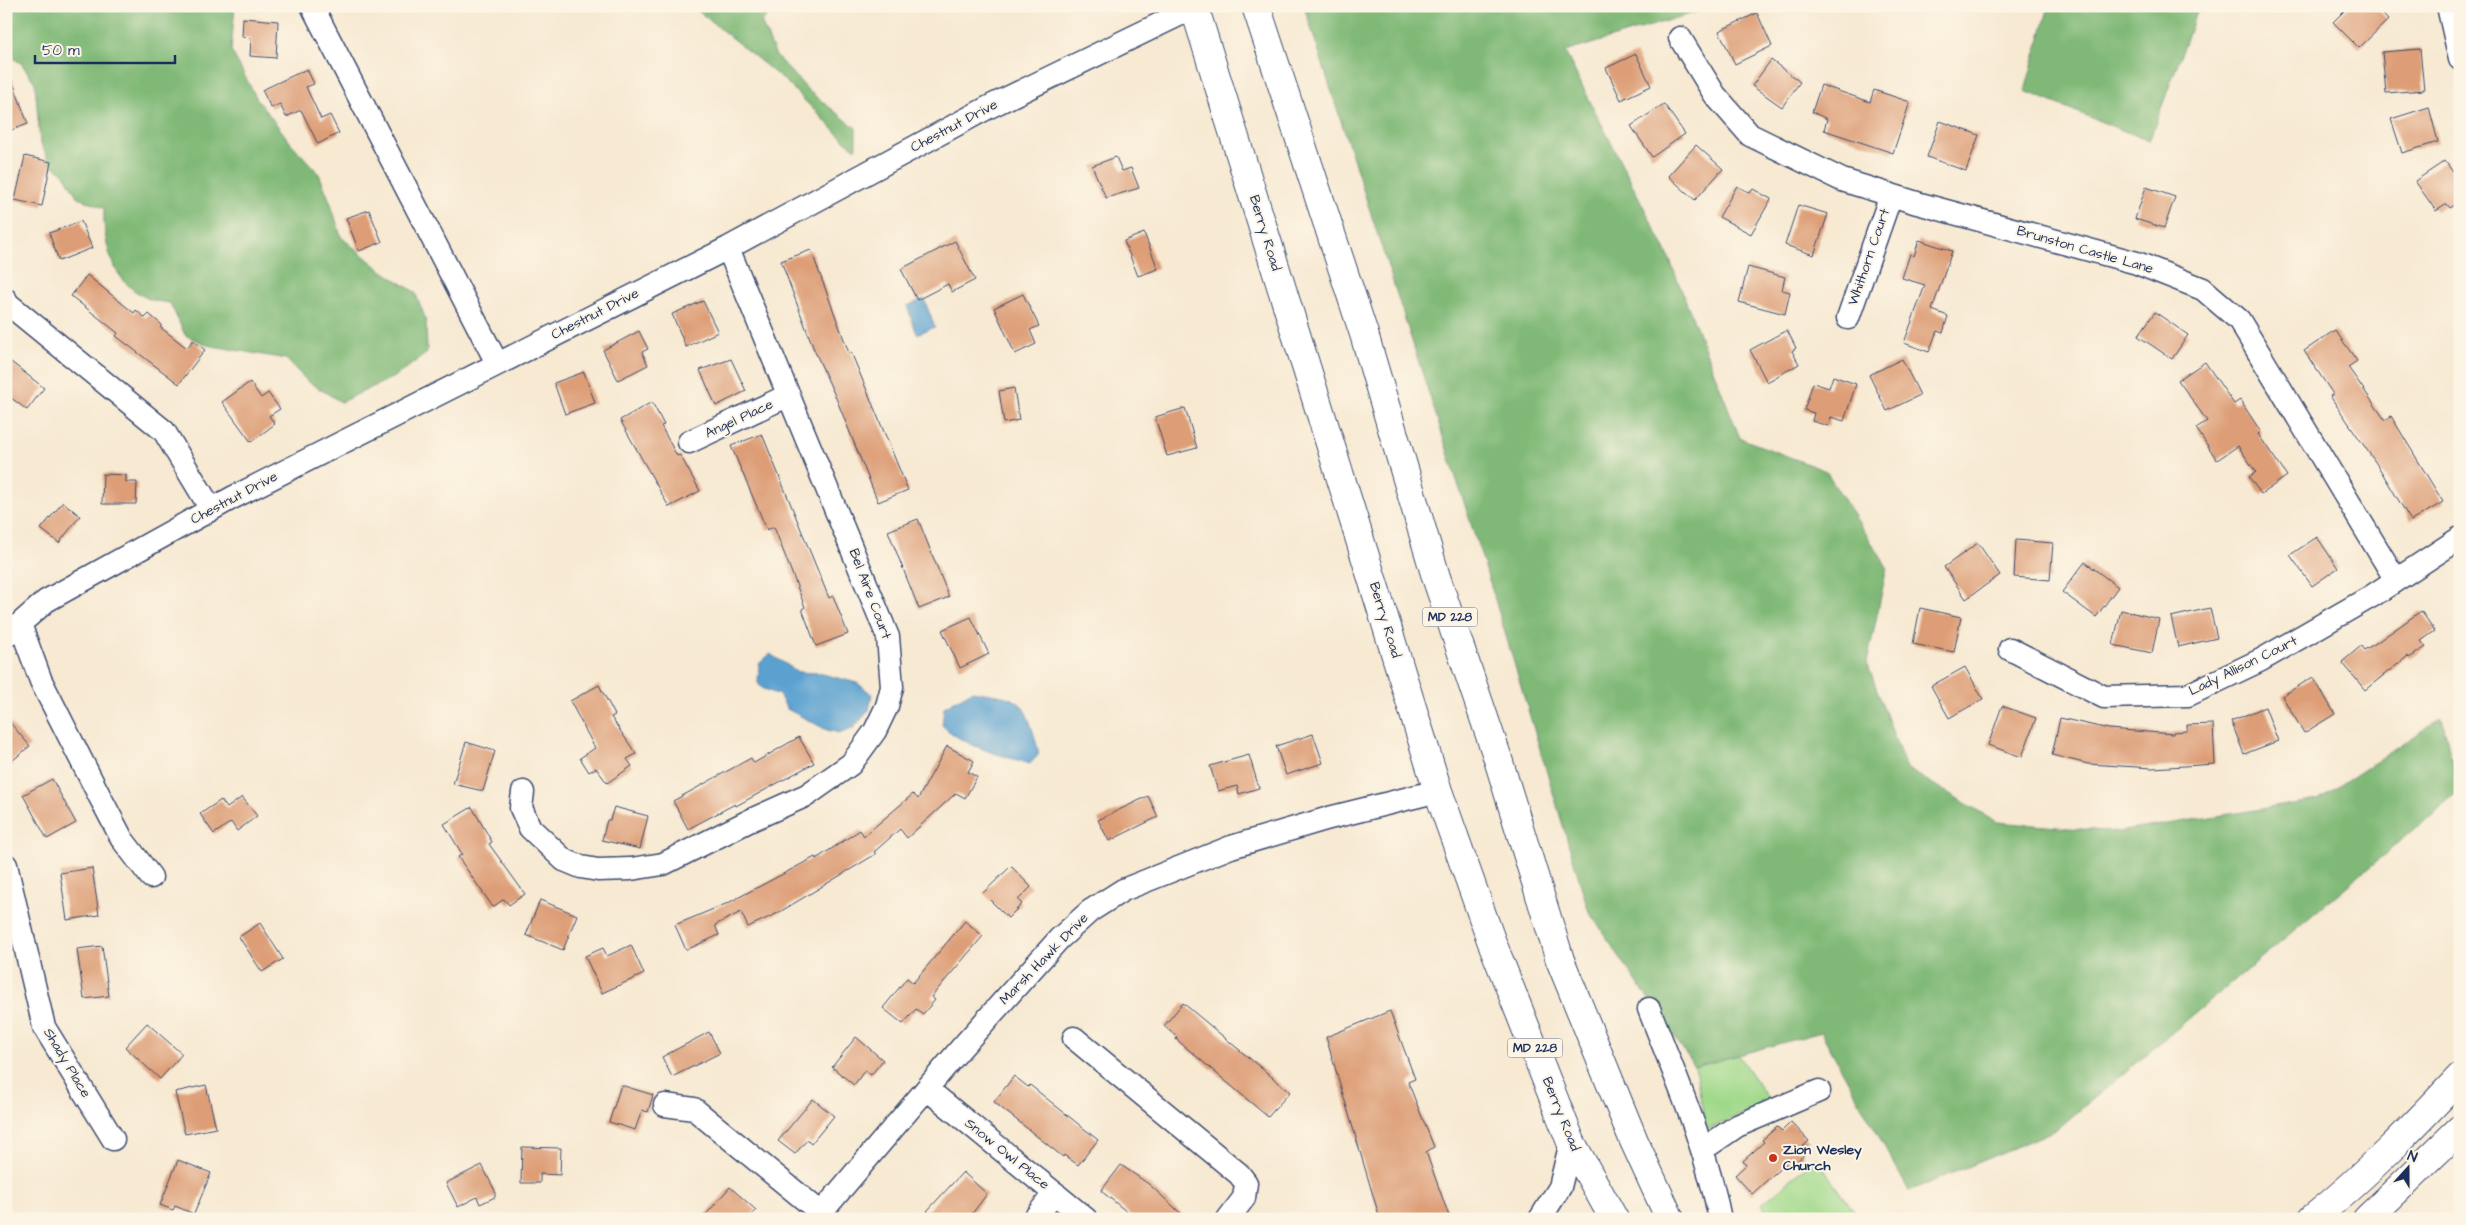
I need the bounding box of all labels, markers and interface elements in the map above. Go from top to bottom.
scale bar [35,32,175,64]
text: 50 m [42,40,80,61]
street label: Chestnut Drive [907,94,1002,157]
street label: Berry Road [1244,193,1286,273]
street label: Whithorn Court [1843,206,1895,308]
street label: Brunston Castle Lane [2014,221,2156,279]
street label: Chestnut Drive [548,283,643,345]
street label: Angel Place [702,394,777,444]
street label: Chestnut Drive [187,466,282,529]
street label: Bel Aire Court [844,546,897,643]
street label: Berry Road [1364,580,1406,660]
road number: MD 228 [1422,608,1478,626]
street label: Lady Allison Court [2185,631,2301,701]
street label: Marsh Hawk Drive [995,908,1093,1009]
street label: Shady Place [38,1024,96,1102]
road number: MD 228 [1508,1038,1562,1058]
street label: Berry Road [1537,1074,1585,1154]
street label: Snow Owl Place [960,1114,1054,1195]
place label: Zion Wesley Church [1783,1140,1862,1176]
north arrow [2384,1142,2434,1192]
text: N [2405,1146,2420,1168]
marker: Zion Wesley Church [1767,1152,1779,1164]

